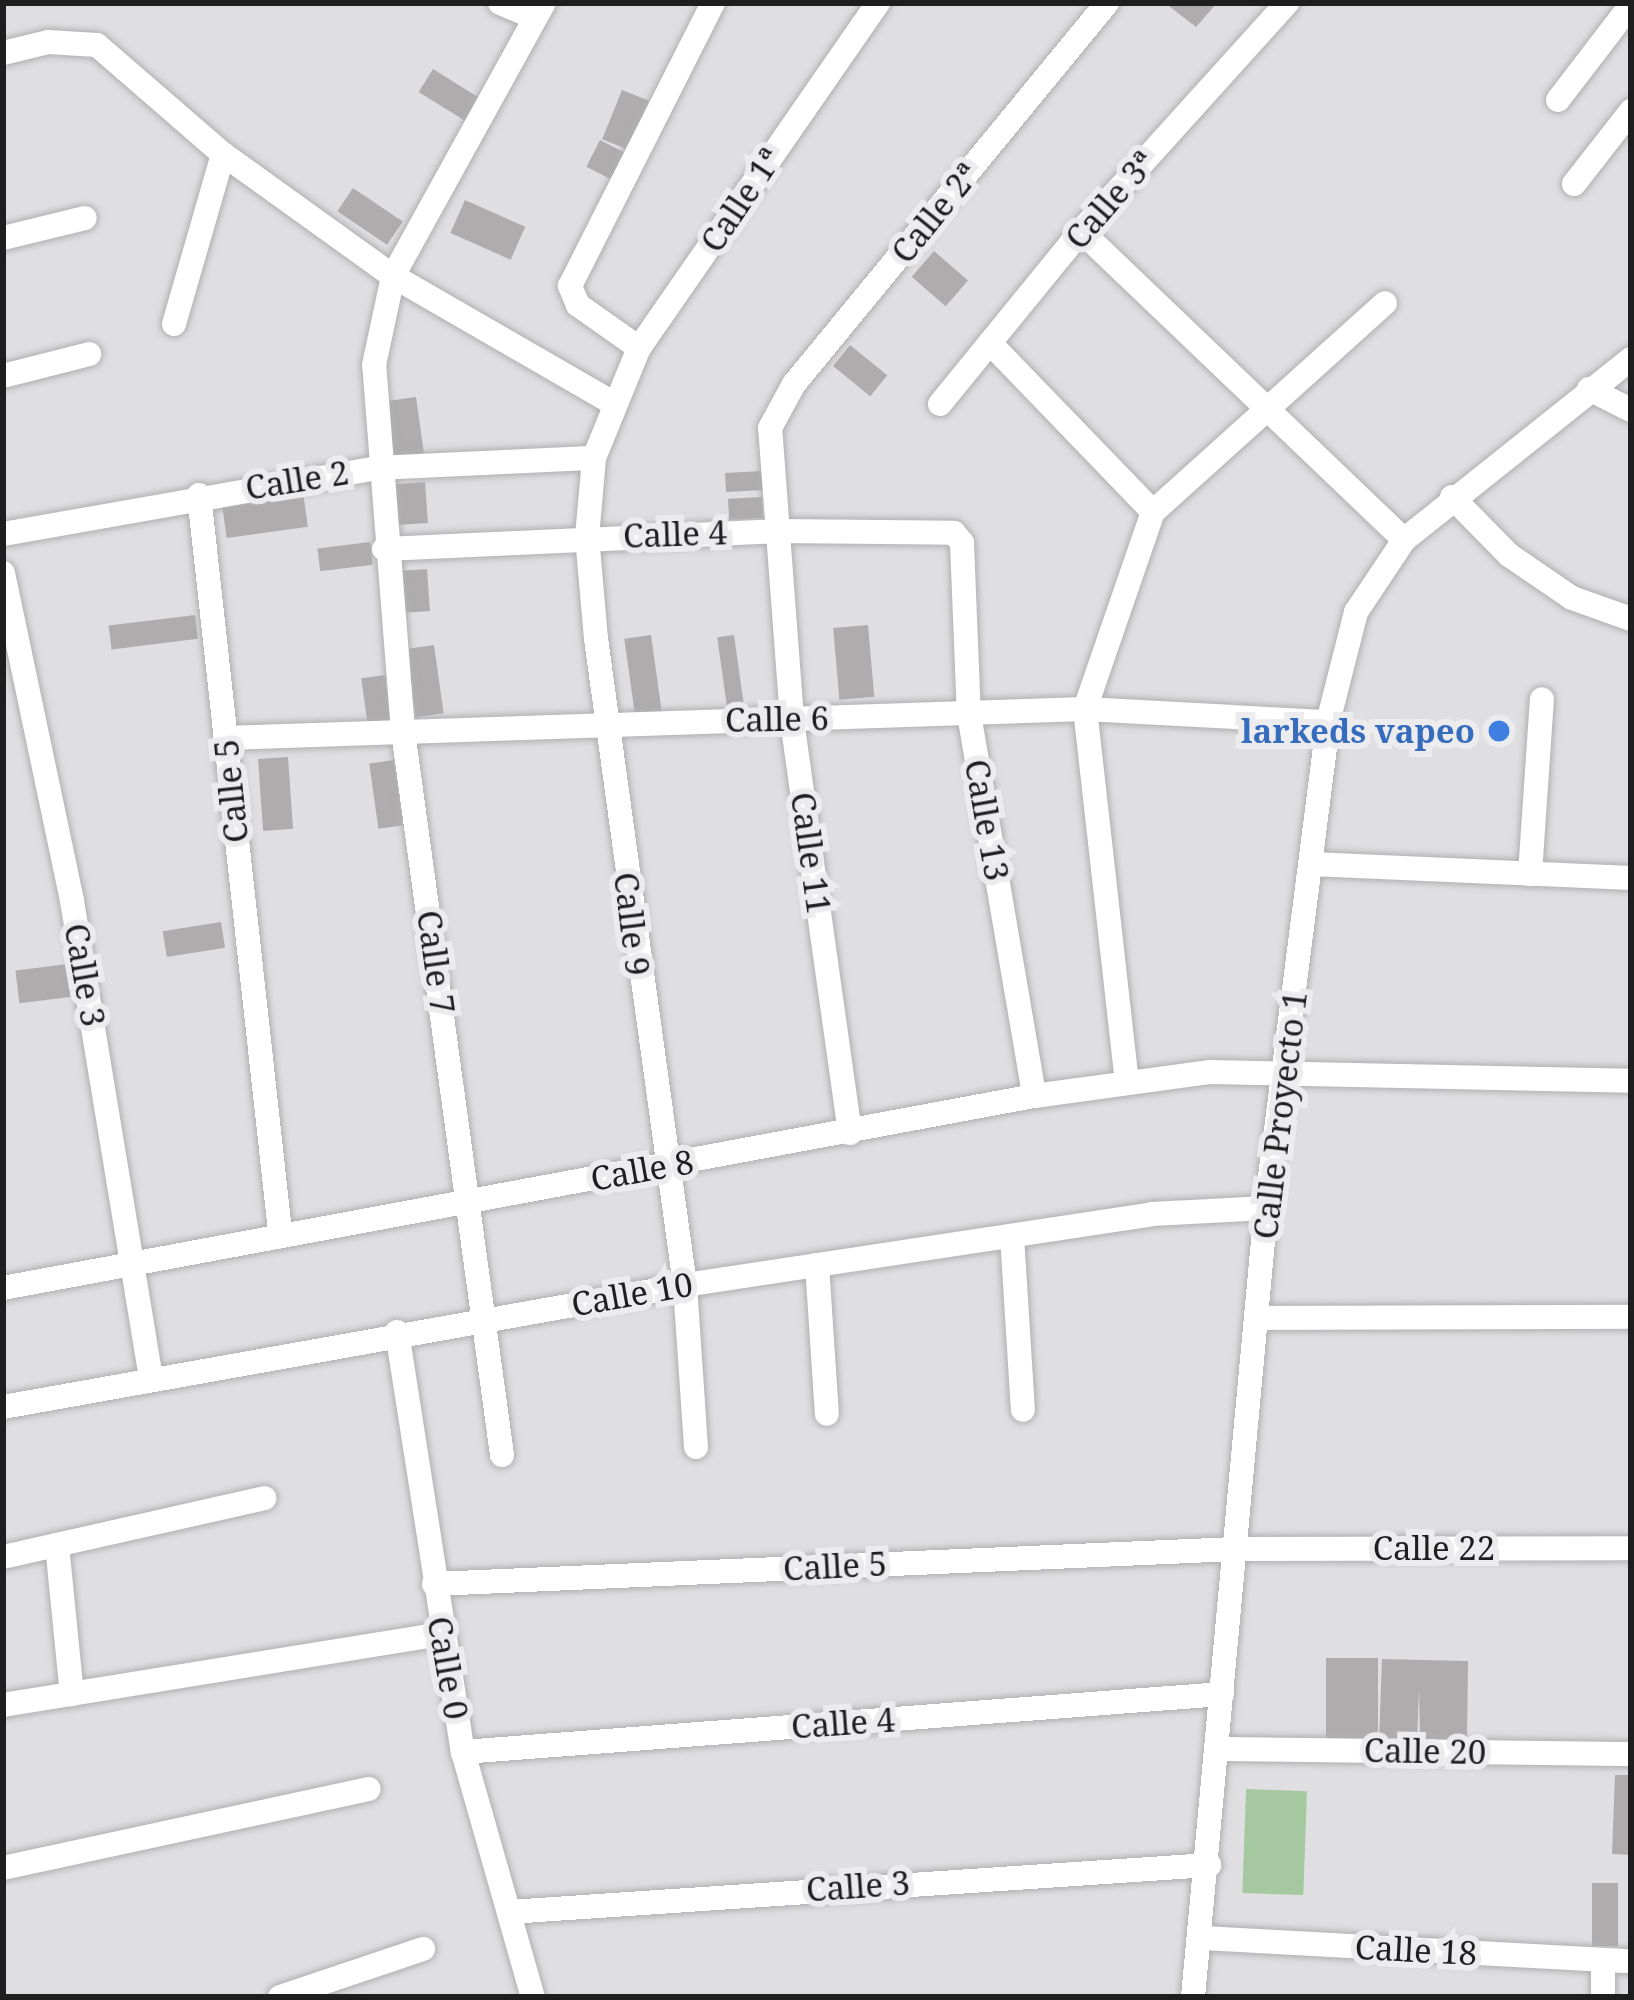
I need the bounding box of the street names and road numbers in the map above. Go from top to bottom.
street label: Calle 1ª [692,141,790,259]
street label: Calle 3ª [1057,143,1163,257]
street label: Calle 2ª [883,155,987,271]
street label: Calle 2 [243,452,351,508]
street label: Calle 4 [622,512,728,556]
street label: Calle 6 [725,698,829,740]
street label: Calle 5 [206,737,256,845]
street label: Calle 13 [957,756,1017,884]
street label: Calle 11 [783,790,839,916]
street label: Calle 9 [606,870,658,978]
street label: Calle 7 [409,908,463,1016]
street label: Calle 3 [56,920,114,1030]
street label: Calle Proyecto 1 [1245,989,1315,1241]
street label: Calle 8 [587,1141,697,1199]
street label: Calle 10 [568,1264,696,1324]
street label: Calle 22 [1373,1528,1495,1568]
street label: Calle 5 [782,1544,888,1588]
street label: Calle 0 [419,1613,477,1723]
street label: Calle 4 [790,1700,896,1746]
street label: Calle 20 [1363,1730,1487,1772]
street label: Calle 3 [805,1863,911,1909]
street label: Calle 18 [1354,1927,1478,1973]

